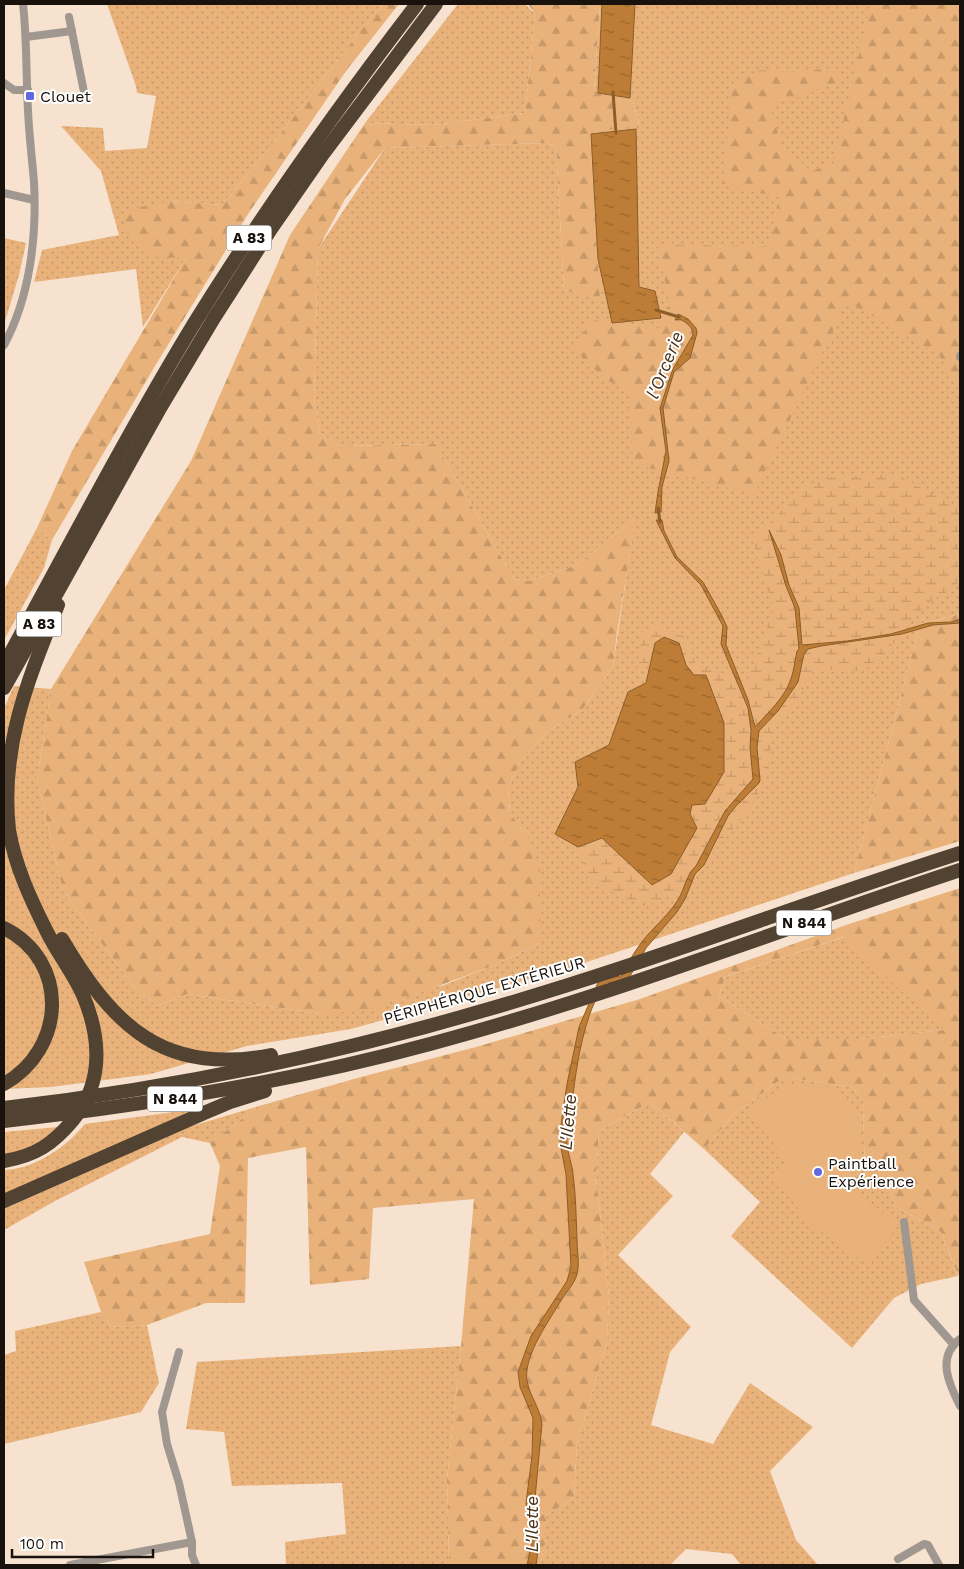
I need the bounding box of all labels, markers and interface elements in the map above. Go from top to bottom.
place label: Clouet [40,87,91,106]
marker: Clouet [24,90,36,102]
road number: A 83 [226,226,272,250]
water label: l'Orcerie [642,328,688,402]
road number: A 83 [16,612,62,636]
road number: N 844 [776,910,832,936]
street label: PÉRIPHÉRIQUE EXTÉRIEUR [381,953,587,1028]
road number: N 844 [148,1086,202,1112]
water label: L'Ilette [555,1093,580,1151]
place label: Paintball Expérience [828,1154,914,1191]
marker: Paintball Expérience [812,1166,824,1178]
water label: L'Ilette [521,1496,542,1552]
scale bar [12,1526,154,1558]
text: 100 m [20,1535,64,1553]

